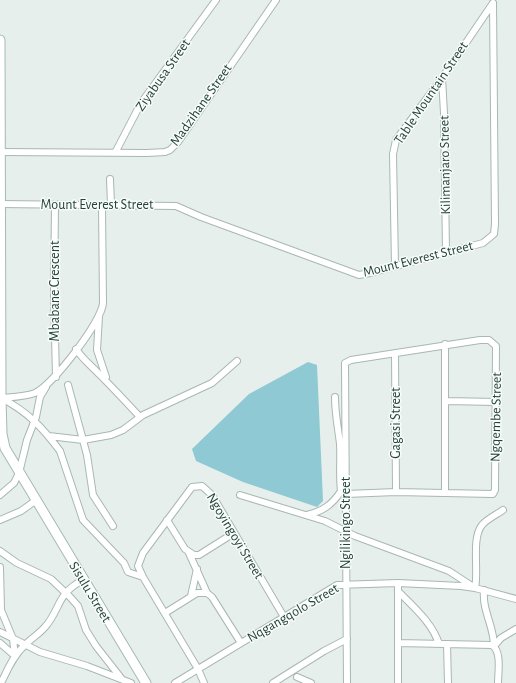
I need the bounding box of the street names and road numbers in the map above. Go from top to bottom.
street label: Ziyabusa Street [132,36,194,114]
street label: Table Mountain Street [390,38,472,148]
street label: Madzihane Street [166,61,236,149]
street label: Kilimanjaro Street [436,115,454,215]
street label: Mount Everest Street [40,197,154,213]
street label: Mount Everest Street [361,237,475,281]
street label: Mbabane Crescent [47,241,63,341]
street label: Ngqembe Street [487,372,505,462]
street label: Gagasi Street [388,387,404,459]
street label: Ngilikingo Street [338,477,354,569]
street label: Ngoyingoyi Street [203,490,267,582]
street label: Sisulu Street [65,558,115,626]
street label: Nqgangqolo Street [244,580,342,646]

